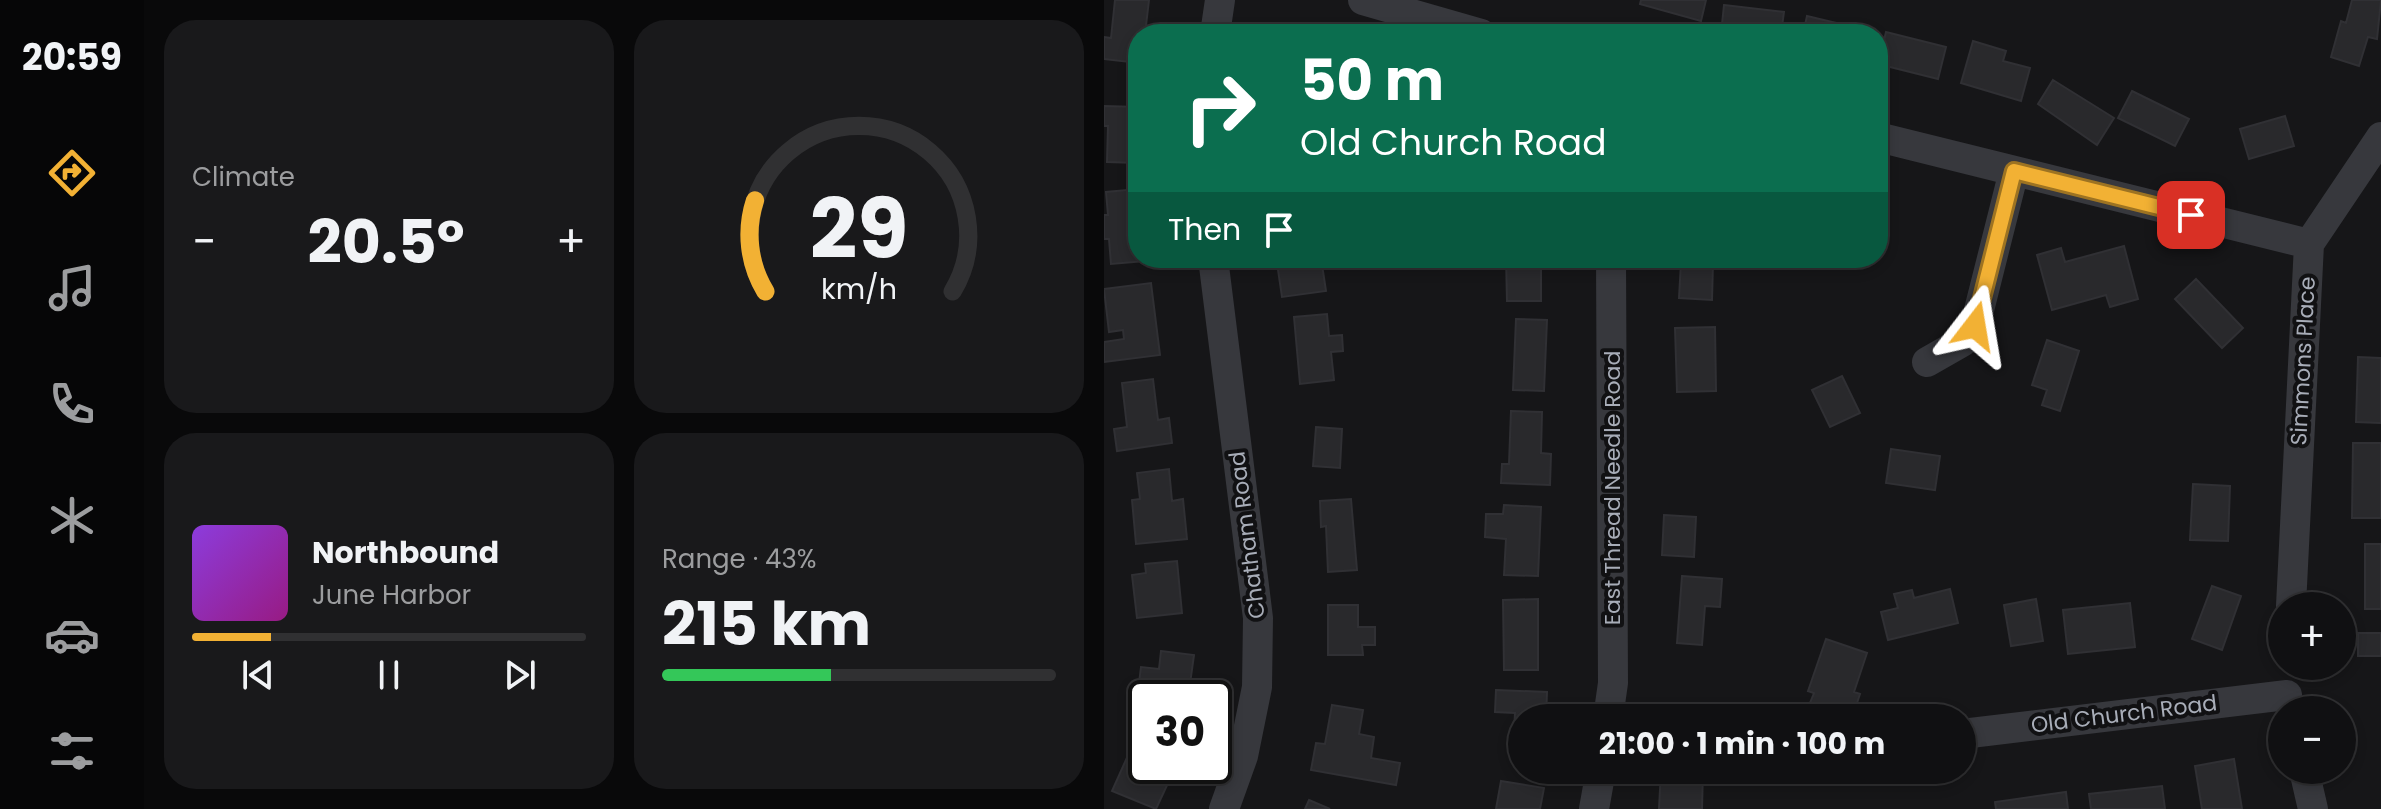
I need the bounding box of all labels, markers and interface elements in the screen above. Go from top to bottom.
text: 20:59 [22,32,122,83]
text: 50 m [1300,41,1444,120]
icon: right [1168,56,1272,160]
text: Old Church Road [1300,117,1607,168]
icon: directions [44,145,100,201]
text: Climate [192,159,295,195]
text: 29 [810,171,908,287]
pin [2157,181,2225,249]
icon: arrive [2169,193,2213,237]
text: 20.5° [308,200,465,284]
text: Then [1168,208,1241,251]
icon: arrive [1257,208,1301,252]
text: − [192,211,216,272]
text: + [556,211,586,272]
icon: music [44,260,100,316]
text: km/h [821,269,897,309]
street label: Simmons Place [2283,276,2323,446]
position arrow [1933,284,2017,368]
street label: East Thread Needle Road [1597,351,1628,625]
icon: phone [44,376,100,432]
street label: Chatham Road [1221,449,1273,621]
icon: climate [44,492,100,548]
text: Northbound [312,531,499,574]
text: Range · 43% [662,541,817,577]
text: June Harbor [312,577,471,613]
text: 215 km [662,582,871,666]
map controls [2268,592,2356,784]
button: + [2268,592,2356,680]
icon: car [44,607,100,663]
icon: previous [236,653,280,697]
icon: pause [367,653,411,697]
icon: next [498,653,542,697]
speed limit sign: 30 [1128,680,1232,784]
street label: Old Church Road [2029,687,2219,741]
button: − [2268,696,2356,784]
text: 21:00 · 1 min · 100 m [1599,722,1885,765]
icon: filters [44,723,100,779]

